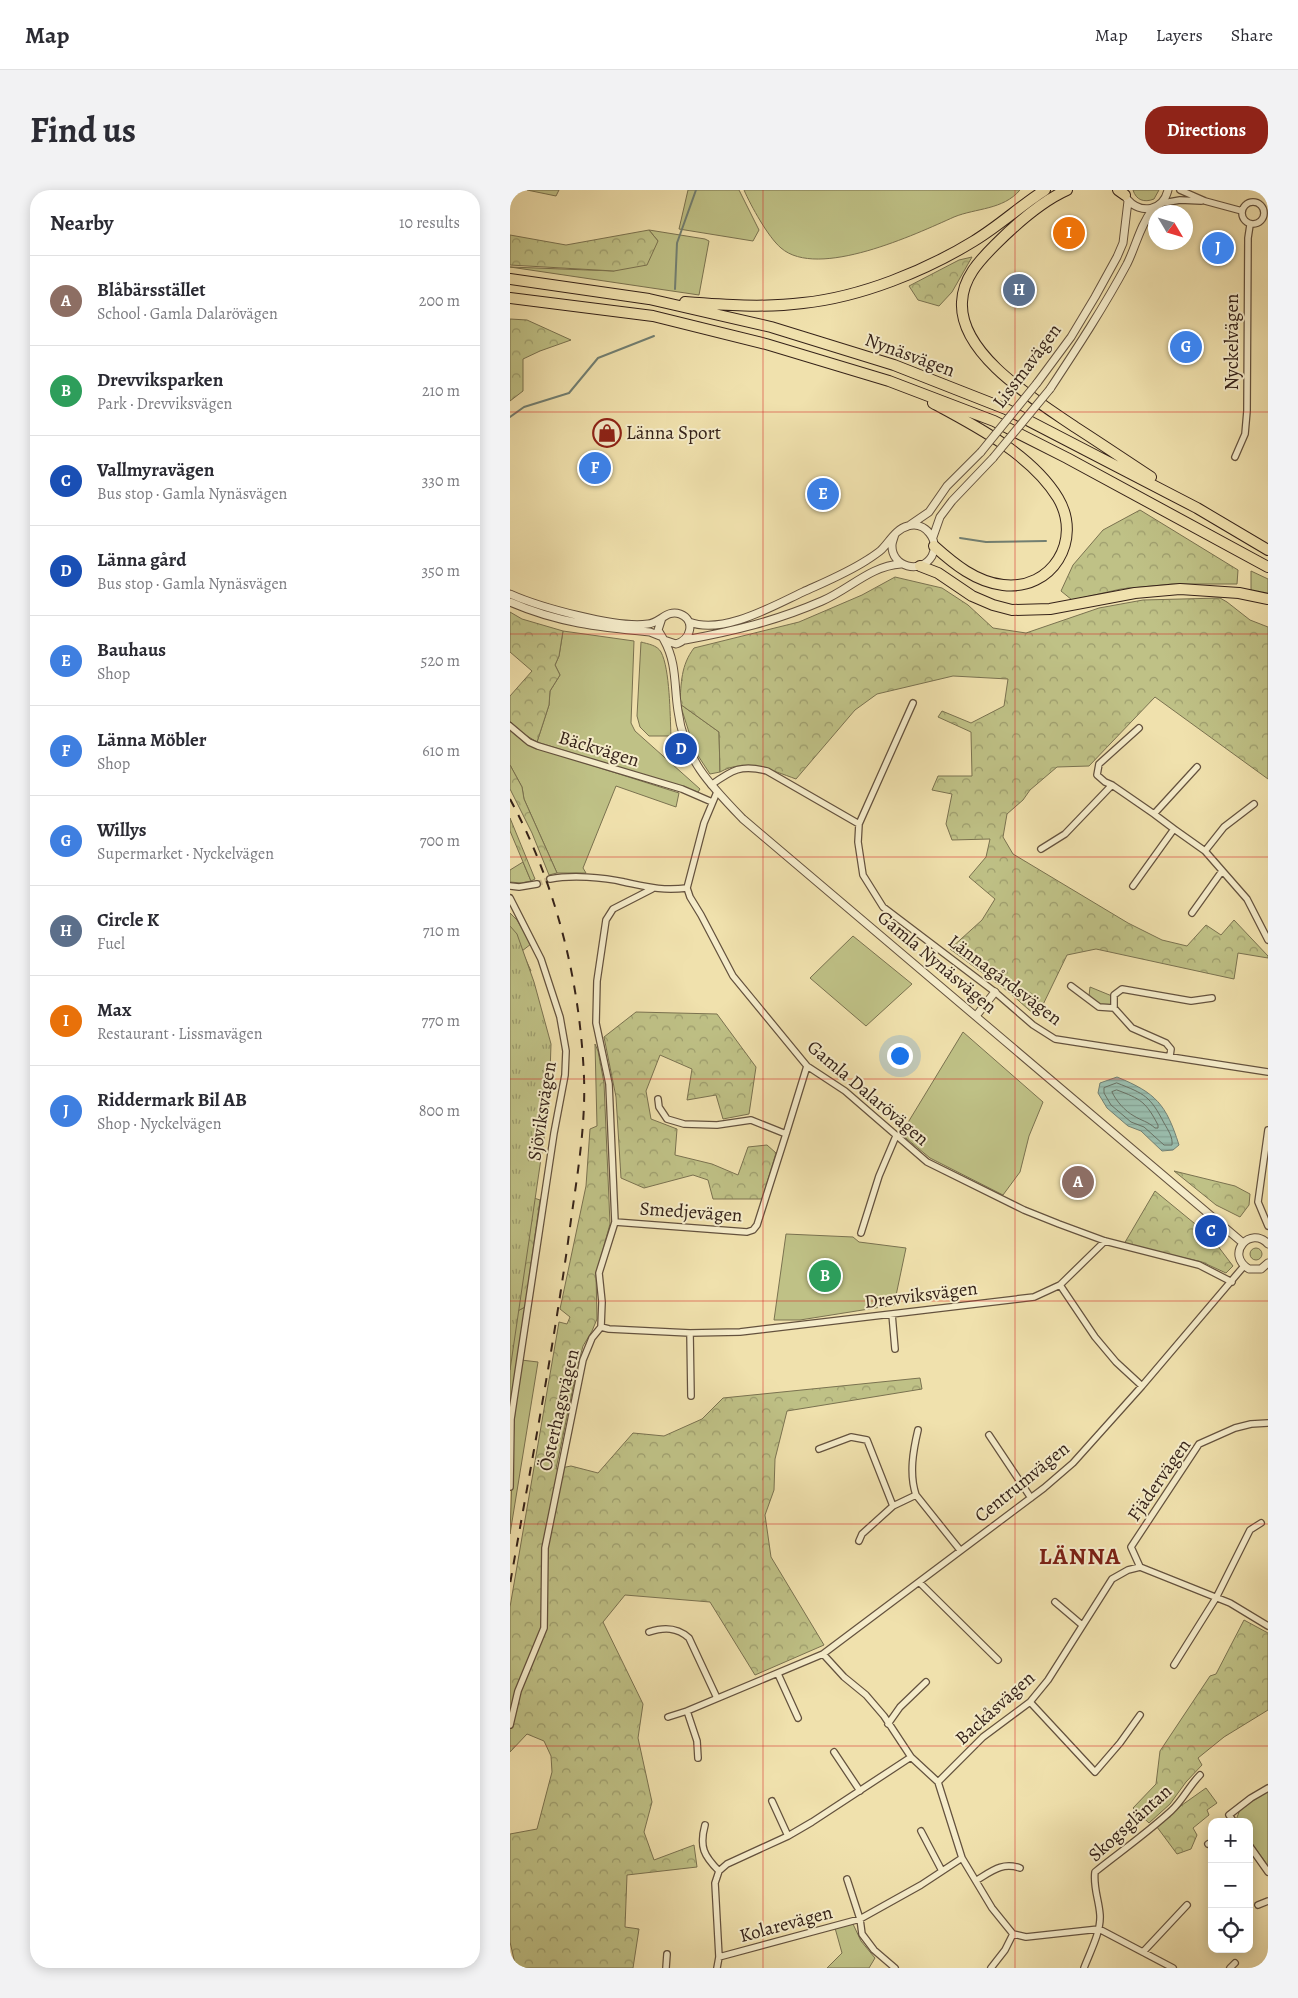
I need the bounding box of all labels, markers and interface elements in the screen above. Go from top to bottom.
text: Map [25,19,69,51]
text: Map [1095,23,1128,47]
text: Layers [1156,23,1203,47]
text: Share [1231,23,1273,47]
text: Find us [30,106,136,154]
button: Directions [1145,106,1268,154]
north arrow [1148,205,1193,250]
text: Nearby [50,209,113,237]
text: 10 results [399,212,460,234]
pin: I [1053,214,1085,252]
pin: J [1202,229,1234,267]
pin: H [1003,271,1035,309]
text: Blåbärsstället [97,277,206,303]
text: A [61,290,71,312]
text: 200 m [419,290,460,312]
street label: Nyckelvägen [1219,294,1245,390]
text: School · Gamla Dalarövägen [97,303,278,325]
street label: Lissmavägen [987,318,1067,414]
street label: Nynäsvägen [861,327,959,383]
pin: G [1170,328,1202,366]
text: Drevviksparken [97,367,223,393]
text: B [61,380,71,402]
text: 210 m [422,380,460,402]
text: Park · Drevviksvägen [97,393,232,415]
shop icon: Länna Sport [592,418,622,448]
place label: Länna Sport [626,420,721,446]
pin: F [579,449,611,487]
text: Vallmyravägen [97,457,214,483]
text: C [61,470,71,492]
text: 330 m [422,470,460,492]
pin: E [807,475,839,513]
text: Bus stop · Gamla Nynäsvägen [97,483,287,505]
text: Länna gård [97,547,186,573]
text: D [60,560,72,582]
text: 350 m [421,560,460,582]
text: Bus stop · Gamla Nynäsvägen [97,573,287,595]
text: Bauhaus [97,637,166,663]
text: E [61,650,71,672]
text: 520 m [421,650,460,672]
text: Shop [97,663,130,685]
street label: Bäckvägen [555,724,643,774]
text: Länna Möbler [97,727,207,753]
pin: D [665,730,697,768]
text: F [62,740,70,762]
text: 610 m [422,740,460,762]
text: Shop [97,753,130,775]
text: Willys [97,817,146,843]
text: G [61,830,71,852]
text: 700 m [420,830,460,852]
text: Supermarket · Nyckelvägen [97,843,274,865]
street label: Gamla Nynäsvägen [872,904,1002,1020]
text: Circle K [97,907,159,933]
text: H [60,920,72,942]
text: 710 m [423,920,460,942]
street label: Lännagårdsvägen [943,928,1067,1032]
text: Fuel [97,933,125,955]
text: Max [97,997,131,1023]
text: I [63,1010,69,1032]
text: 770 m [422,1010,460,1032]
text: Restaurant · Lissmavägen [97,1023,263,1045]
street label: Gamla Dalarövägen [802,1034,934,1152]
your location [887,1043,913,1069]
street label: Sjöviksvägen [521,1060,563,1162]
text: Riddermark Bil AB [97,1087,247,1113]
text: J [63,1100,69,1122]
text: 800 m [419,1100,460,1122]
text: Shop · Nyckelvägen [97,1113,221,1135]
pin: A [1062,1163,1094,1201]
street label: Smedjevägen [639,1195,743,1229]
pin: C [1195,1212,1227,1250]
pin: B [809,1257,841,1295]
street label: Drevviksvägen [863,1275,979,1315]
street label: Österhagsvägen [532,1346,586,1474]
street label: Fjädervägen [1121,1434,1197,1526]
street label: Centrumvägen [969,1436,1075,1528]
district label: LÄNNA [1039,1540,1121,1572]
street label: Backåsvägen [949,1665,1041,1751]
street label: Skogsgläntan [1082,1778,1178,1868]
map controls [1208,1818,1253,1953]
button: + [1208,1818,1253,1863]
button: − [1208,1863,1253,1908]
street label: Kolarevägen [737,1899,835,1949]
button: locate [1208,1908,1253,1953]

